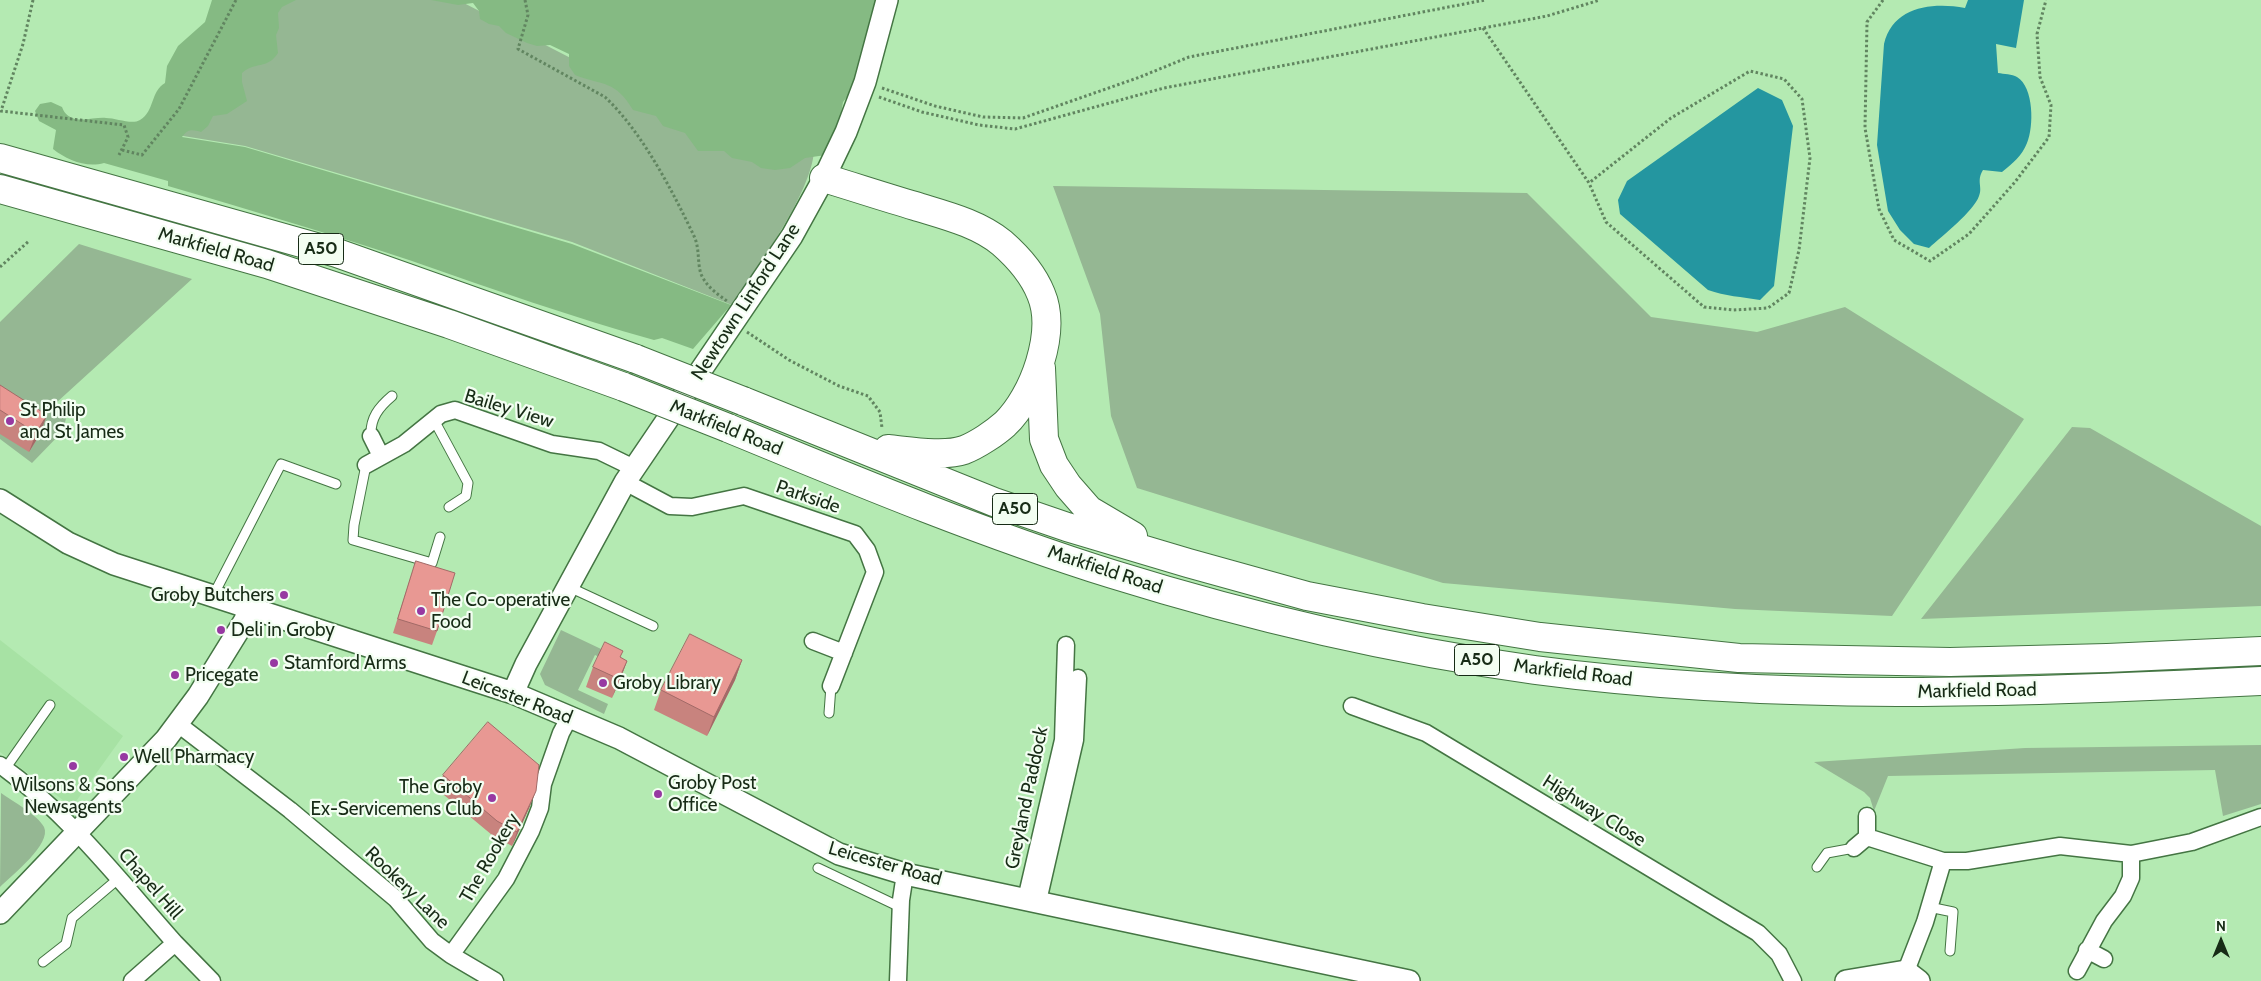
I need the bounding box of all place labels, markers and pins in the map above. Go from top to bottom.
place label: St Philip and St James [20,399,124,443]
marker: St Philip and St James [4,415,16,427]
place label: Groby Butchers [151,584,274,606]
marker: Groby Butchers [278,589,290,601]
place label: The Co-operative Food [431,589,570,633]
marker: The Co-operative Food [415,605,427,617]
place label: Deli in Groby [231,619,335,641]
marker: Deli in Groby [215,624,227,636]
place label: Stamford Arms [284,652,406,674]
marker: Stamford Arms [268,657,280,669]
place label: Pricegate [185,664,258,686]
marker: Pricegate [169,669,181,681]
place label: Groby Library [613,672,721,694]
marker: Groby Library [597,677,609,689]
place label: Well Pharmacy [134,746,254,768]
marker: Well Pharmacy [118,751,130,763]
marker: Wilsons & Sons Newsagents [67,760,79,772]
place label: Groby Post Office [668,772,756,816]
place label: Wilsons & Sons Newsagents [11,774,135,818]
place label: The Groby Ex-Servicemens Club [311,776,482,820]
marker: Groby Post Office [652,788,664,800]
marker: The Groby Ex-Servicemens Club [486,792,498,804]

